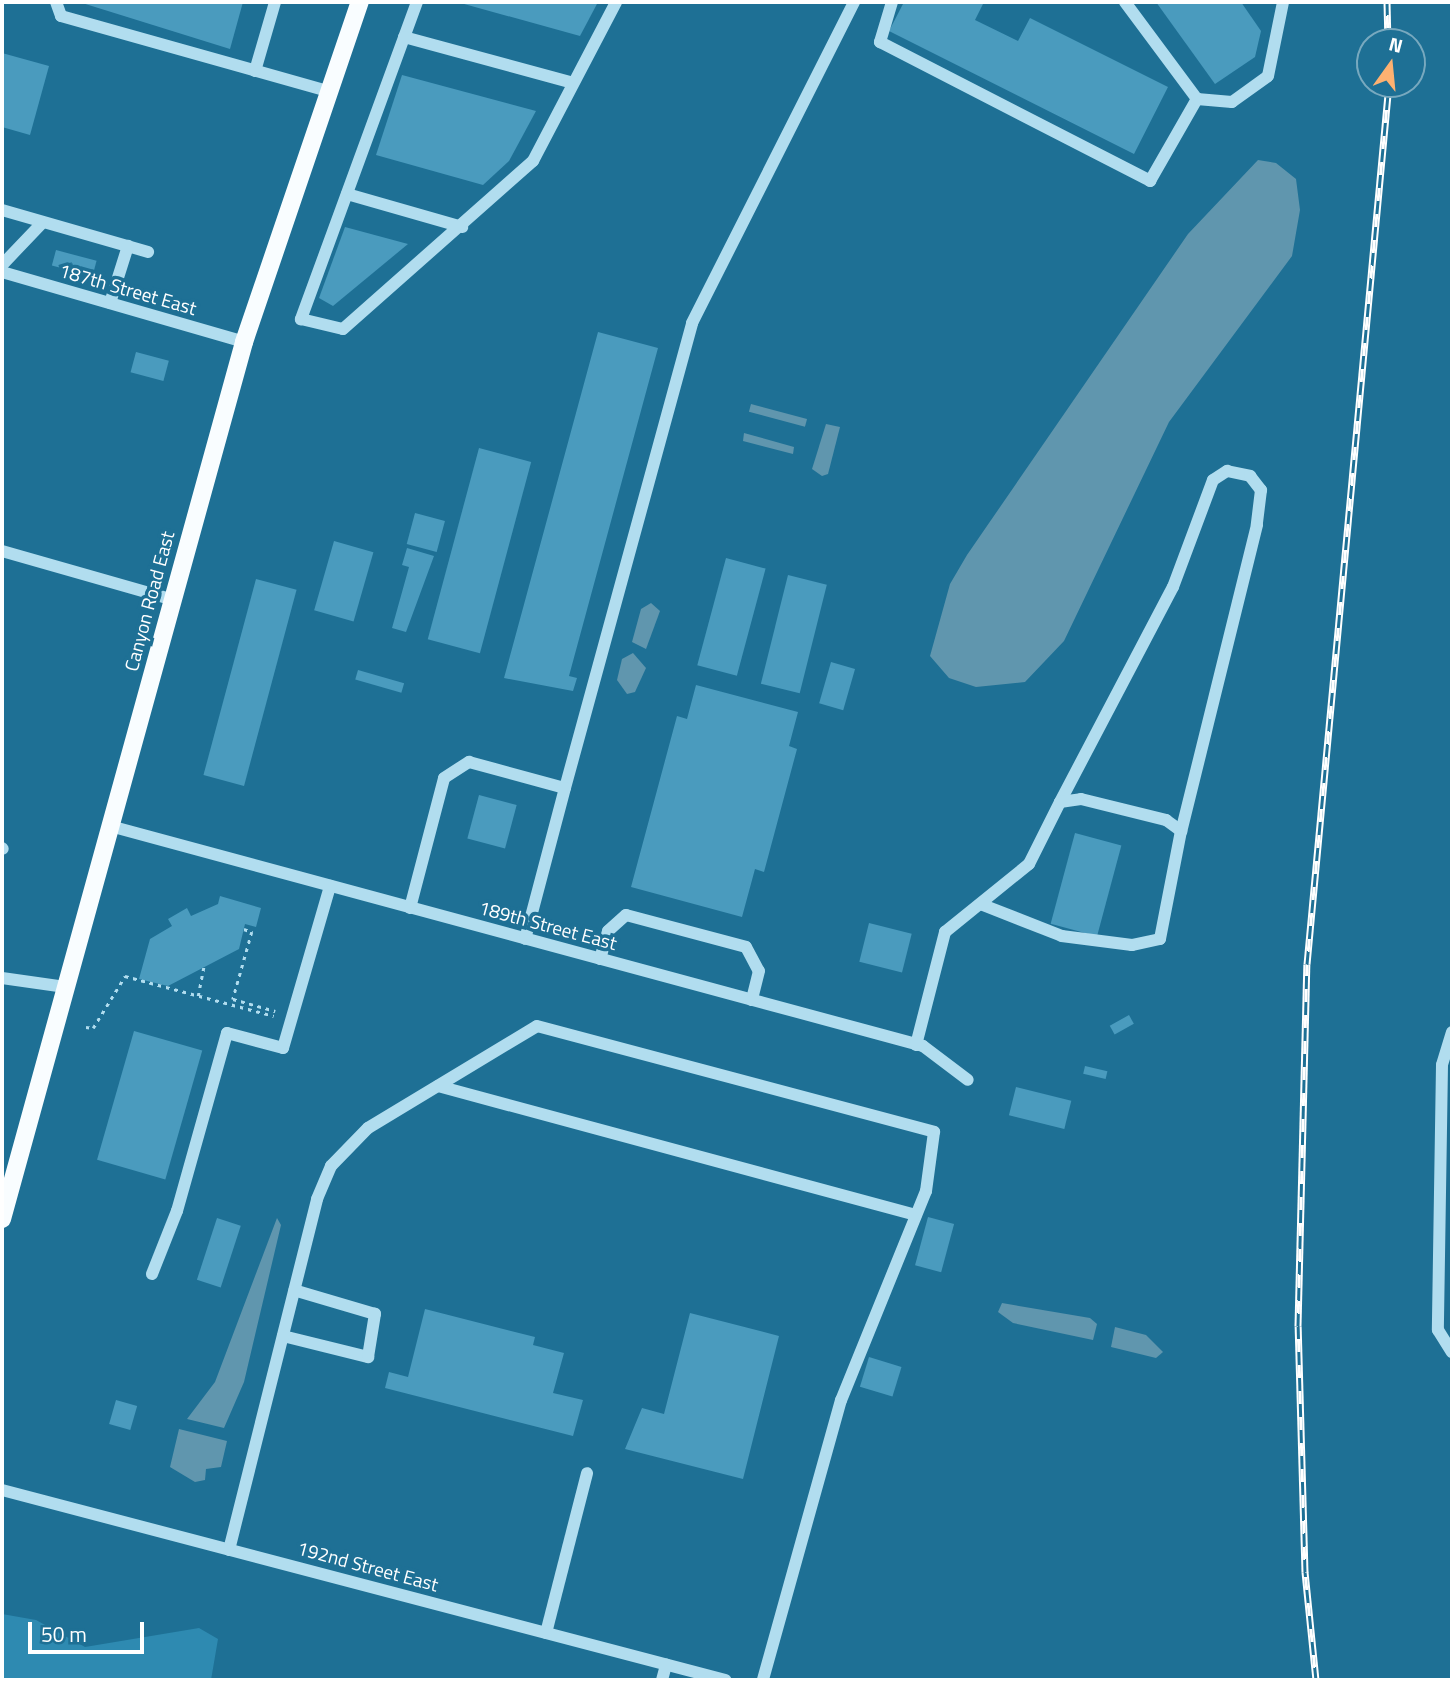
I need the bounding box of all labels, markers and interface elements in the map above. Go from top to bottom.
north arrow [1356,28,1426,98]
text: N [1386,28,1406,60]
street label: 187th Street East [57,259,199,319]
street label: Canyon Road East [119,528,179,674]
street label: 189th Street East [477,896,619,954]
street label: 192nd Street East [295,1536,441,1596]
scale bar [32,1608,147,1652]
text: 50 m [41,1618,87,1650]

